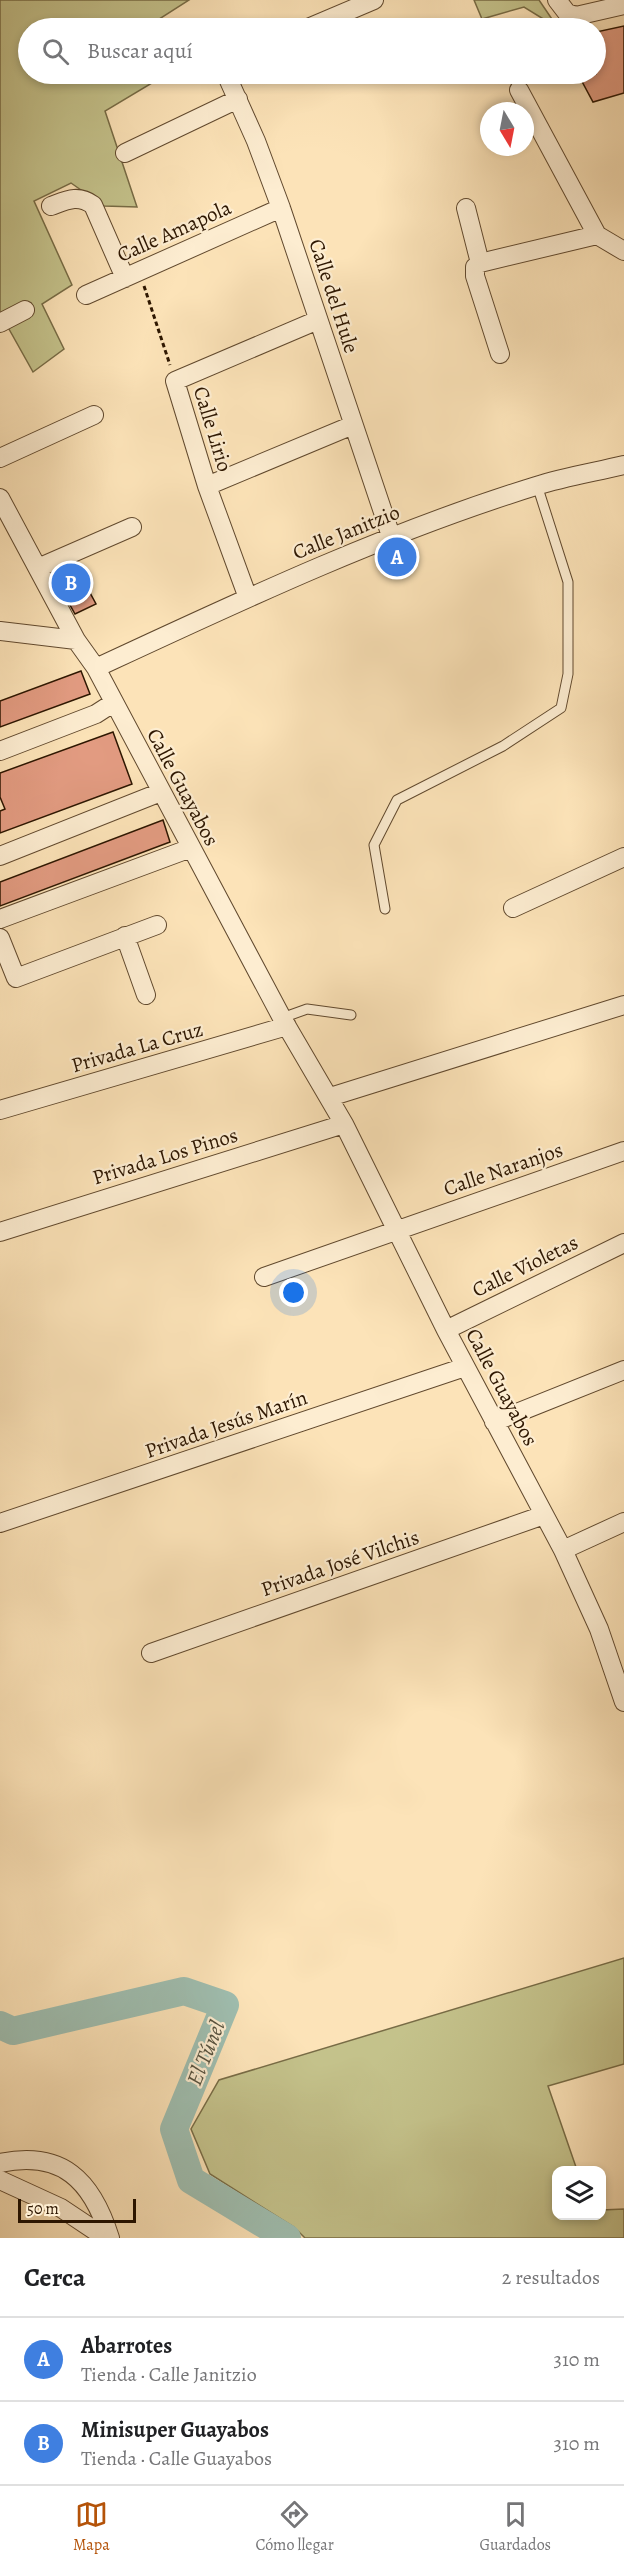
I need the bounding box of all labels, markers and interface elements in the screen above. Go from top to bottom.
search box [18,18,606,84]
icon: search [39,35,72,68]
text: Buscar aquí [87,36,193,66]
north arrow [480,102,534,156]
street label: Calle Amapola [112,193,236,269]
street label: Calle del Hule [302,235,366,357]
street label: Calle Lirio [187,383,239,475]
street label: Calle Janitzio [288,498,404,566]
pin: A [378,534,416,580]
pin: B [52,560,90,606]
street label: Calle Guayabos [140,723,226,851]
street label: Privada La Cruz [68,1015,206,1079]
street label: Privada Los Pinos [89,1121,241,1191]
street label: Calle Naranjos [440,1135,566,1203]
street label: Calle Violetas [467,1228,583,1304]
your location [279,1278,308,1307]
street label: Calle Guayabos [459,1323,545,1451]
street label: Privada Jesús Marín [141,1383,311,1465]
street label: Privada José Vilchis [257,1523,423,1603]
water label: El Túnel [179,2016,233,2090]
map controls [552,2166,606,2220]
button: layers [552,2166,606,2220]
scale bar [18,2196,136,2224]
text: 50 m [27,2198,59,2220]
text: Cerca [24,2260,86,2295]
text: 2 resultados [502,2264,600,2291]
text: Abarrotes [81,2331,172,2361]
text: A [37,2346,50,2373]
text: 310 m [554,2346,600,2373]
text: Tienda · Calle Janitzio [81,2361,257,2388]
text: Minisuper Guayabos [81,2415,269,2445]
text: B [37,2430,50,2457]
text: 310 m [554,2430,600,2457]
text: Tienda · Calle Guayabos [81,2445,272,2472]
tab: Mapa [73,2498,110,2556]
tab: Cómo llegar [255,2498,334,2556]
tab: Guardados [480,2498,551,2556]

